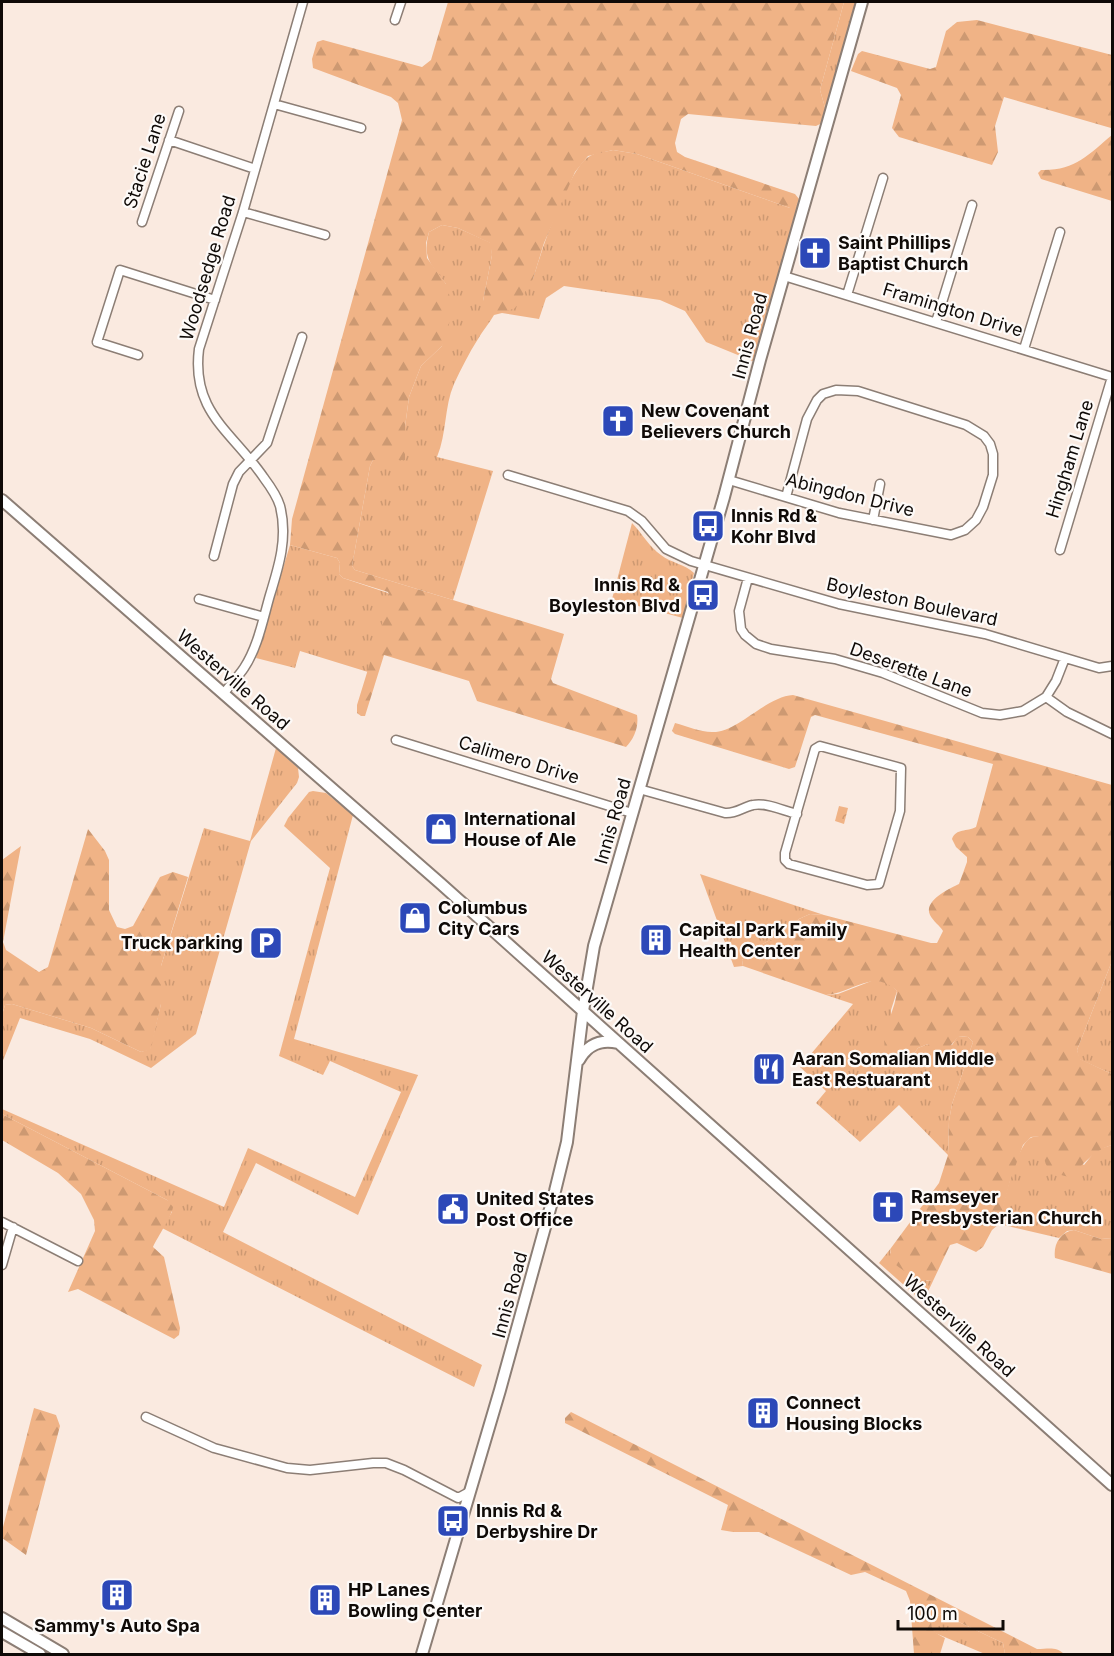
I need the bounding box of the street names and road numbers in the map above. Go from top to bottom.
street label: Stacie Lane [119,110,170,211]
street label: Woodsedge Road [175,193,240,343]
street label: Framington Drive [880,278,1026,341]
street label: Innis Road [728,290,771,381]
street label: Hingham Lane [1042,397,1097,520]
street label: Abingdon Drive [784,468,917,521]
street label: Boyleston Boulevard [825,573,1000,630]
street label: Westerville Road [173,625,294,734]
street label: Deserette Lane [847,638,975,701]
street label: Calimero Drive [456,731,582,788]
street label: Innis Road [590,775,635,866]
street label: Westerville Road [537,946,657,1057]
street label: Innis Road [488,1249,531,1340]
street label: Westerville Road [899,1270,1019,1381]

